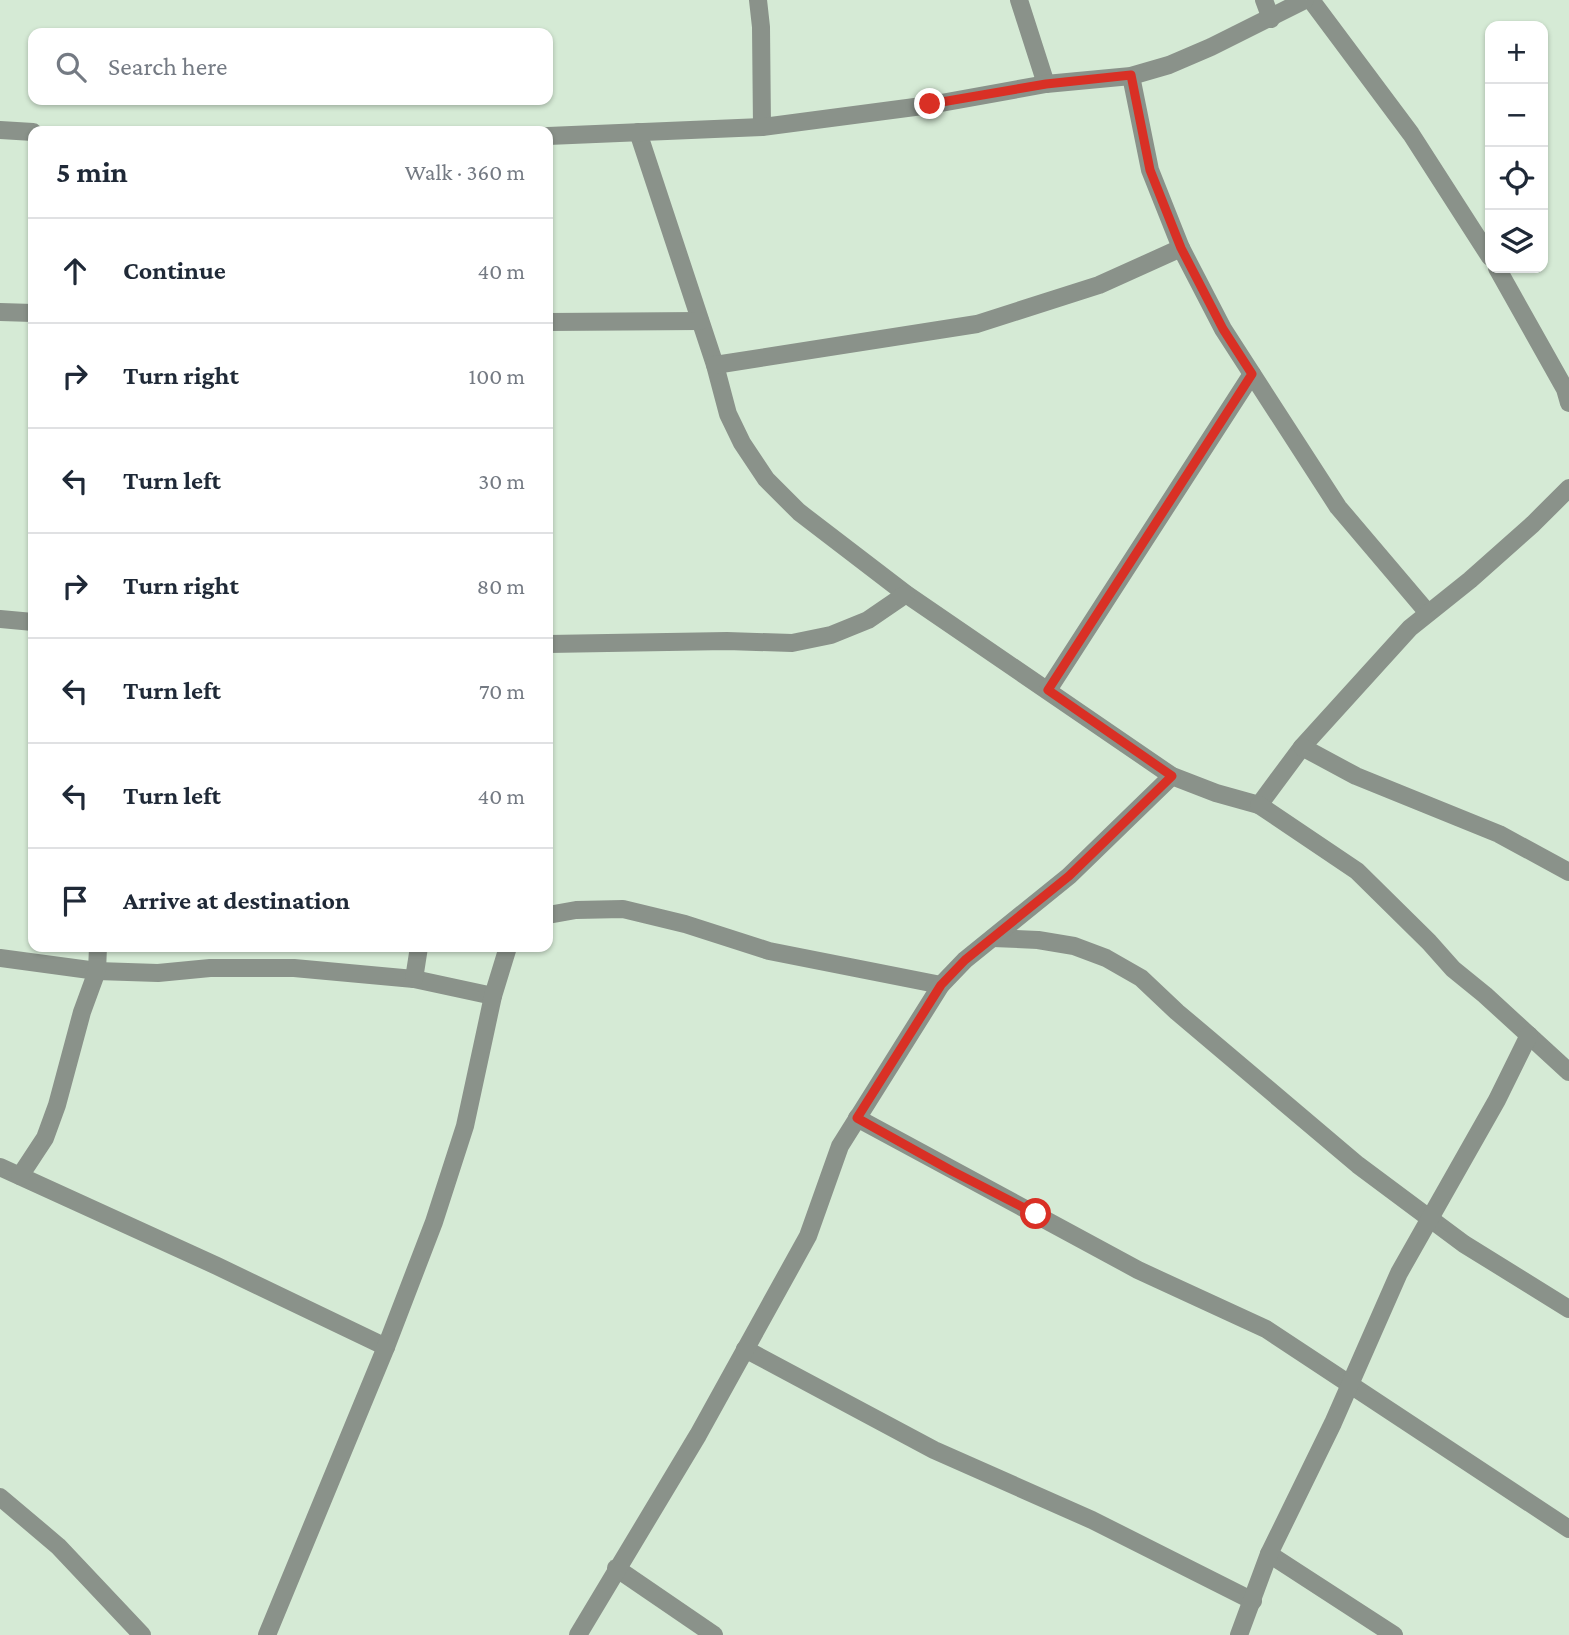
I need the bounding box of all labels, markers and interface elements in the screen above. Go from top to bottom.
map controls [1485,21,1548,273]
button: + [1485,21,1548,84]
search box [28,28,553,105]
icon: search [52,48,90,86]
text: Search here [108,52,227,81]
button: − [1485,84,1548,147]
route end [914,88,945,119]
button: locate [1485,147,1548,210]
text: 5 min [56,155,128,188]
text: Walk · 360 m [405,159,525,185]
button: layers [1485,210,1548,273]
icon: ahead [56,252,94,290]
text: Continue [123,256,226,285]
text: 40 m [477,258,525,284]
icon: right [56,357,94,395]
text: Turn right [123,361,239,390]
text: 100 m [469,363,525,389]
icon: left [56,462,94,500]
text: Turn left [123,466,221,495]
text: 30 m [478,468,525,494]
icon: right [56,567,94,605]
text: Turn right [123,571,239,600]
text: 80 m [477,573,525,599]
icon: left [56,672,94,710]
text: Turn left [123,676,221,705]
text: 70 m [479,678,525,704]
icon: left [56,777,94,815]
text: Turn left [123,781,221,810]
text: 40 m [477,783,525,809]
icon: arrive [56,882,94,920]
text: Arrive at destination [123,886,350,915]
route start [1020,1198,1051,1229]

